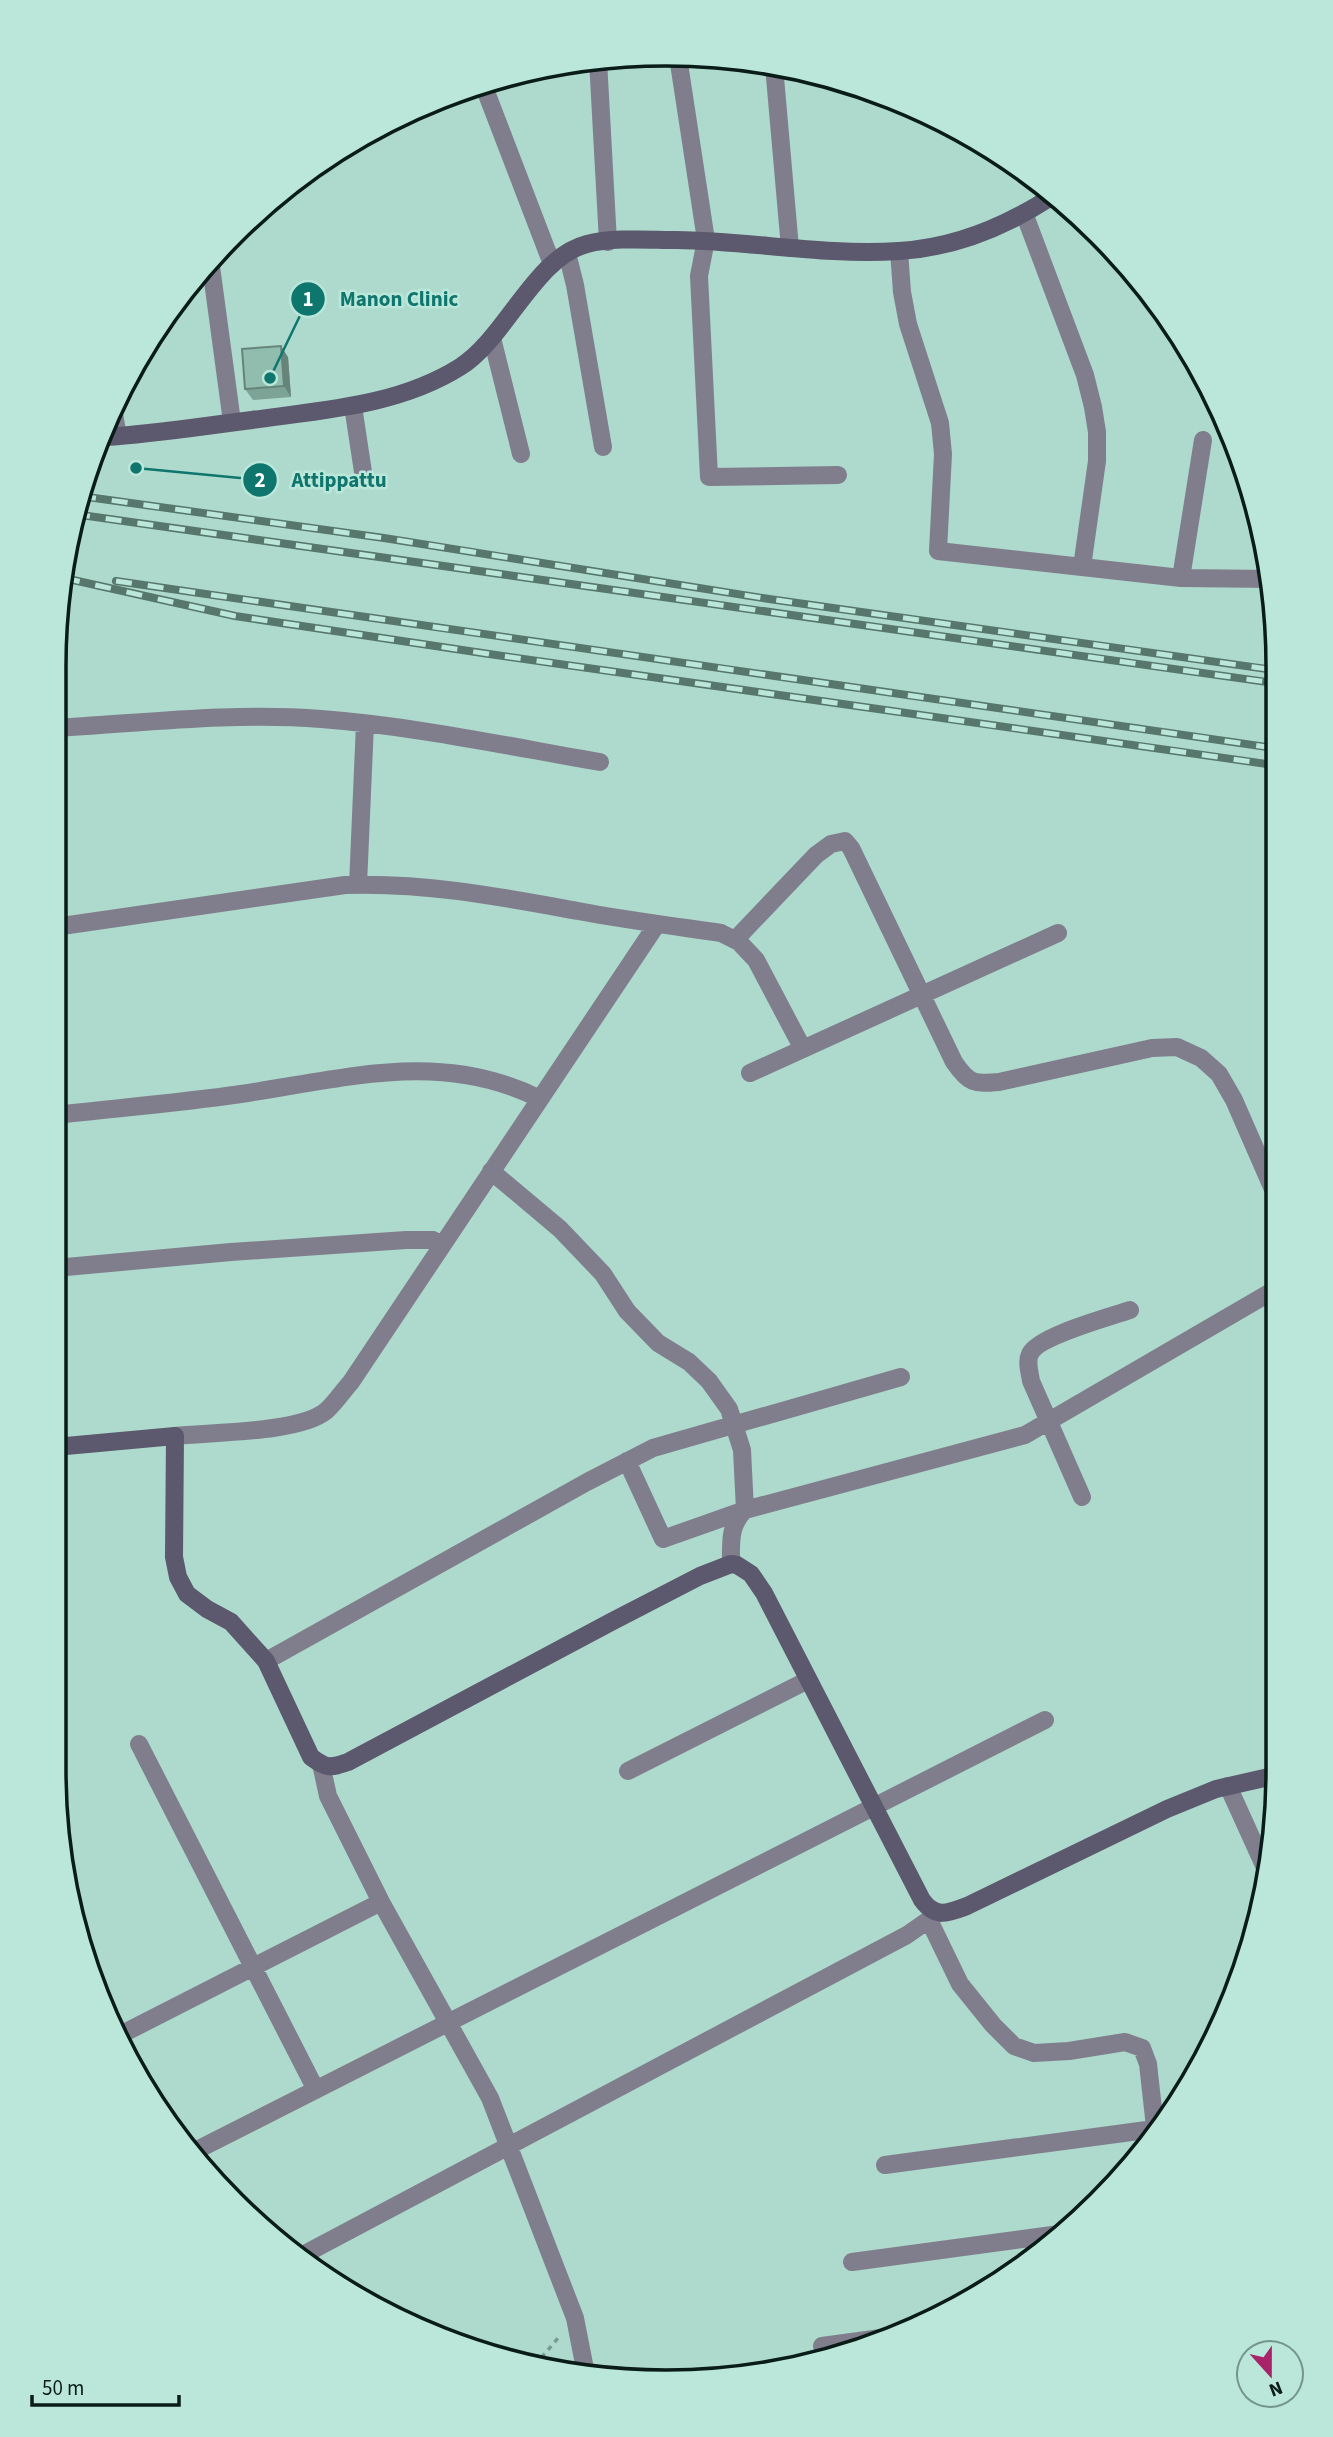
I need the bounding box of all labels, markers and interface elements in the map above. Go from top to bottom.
callout: Manon Clinic [291,278,473,320]
text: 1 [302,284,314,314]
text: Manon Clinic [340,284,458,314]
callout: Attippattu [242,459,400,501]
text: 2 [254,465,266,495]
text: Attippattu [290,465,387,495]
north arrow [1235,2339,1305,2409]
scale bar [32,2364,178,2408]
text: 50 m [42,2373,84,2403]
text: N [1265,2374,1286,2403]

